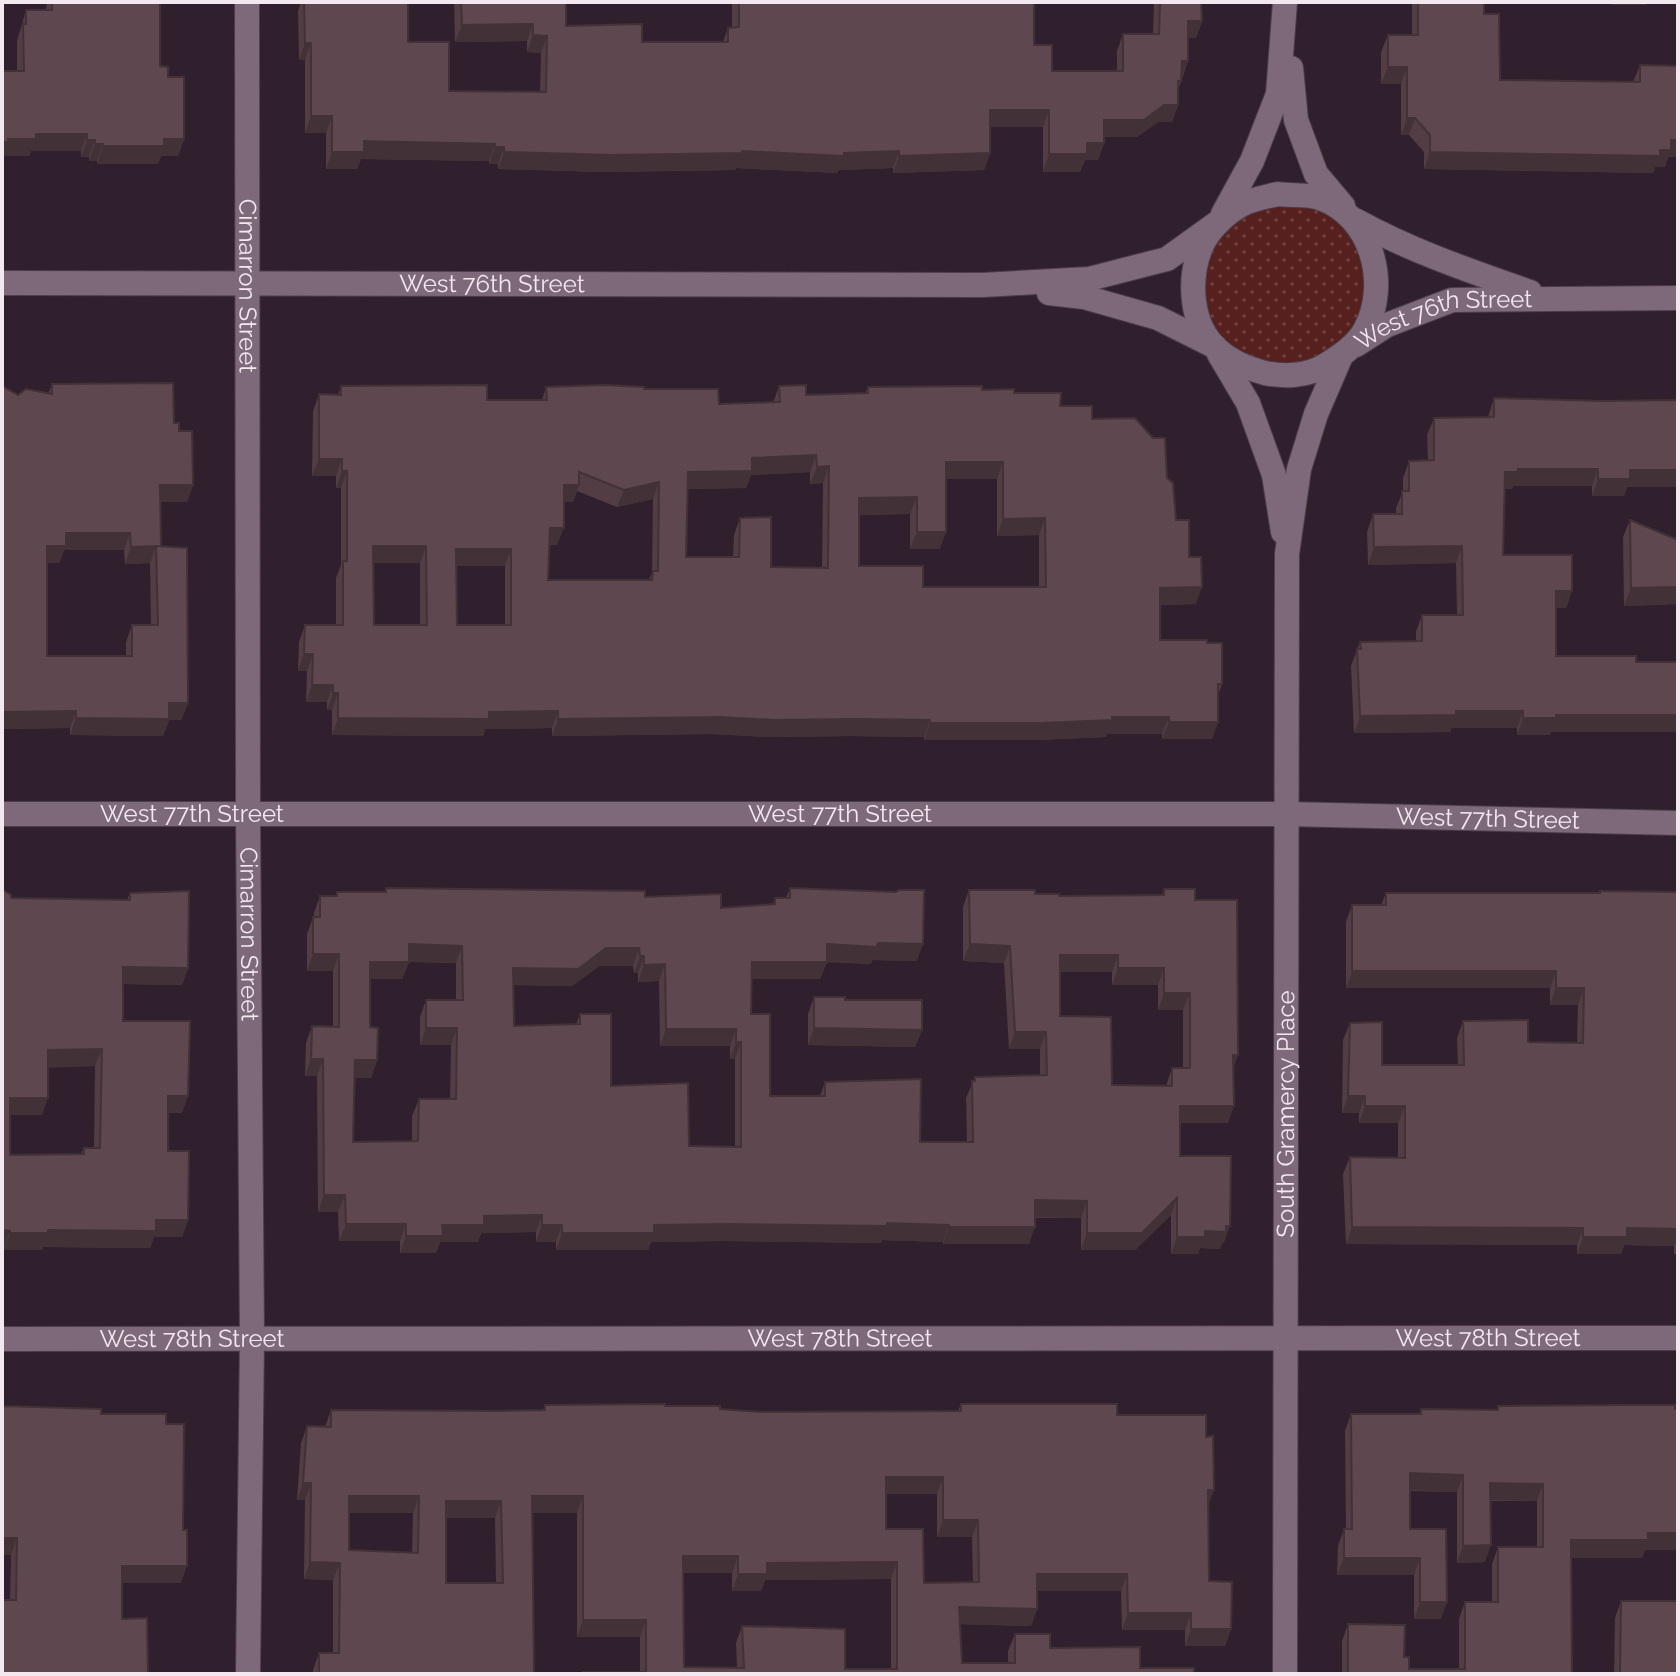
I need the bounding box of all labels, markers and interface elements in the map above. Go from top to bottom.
street label: Cimarron Street [233,199,262,373]
street label: West 76th Street [399,269,585,298]
street label: West 76th Street [1349,284,1532,356]
street label: West 77th Street [100,799,284,828]
street label: West 77th Street [748,799,932,828]
street label: West 77th Street [1396,802,1580,835]
street label: Cimarron Street [234,847,265,1021]
street label: South Gramercy Place [1271,990,1300,1238]
street label: West 78th Street [747,1323,933,1353]
street label: West 78th Street [1395,1323,1581,1352]
street label: West 78th Street [99,1324,285,1353]

